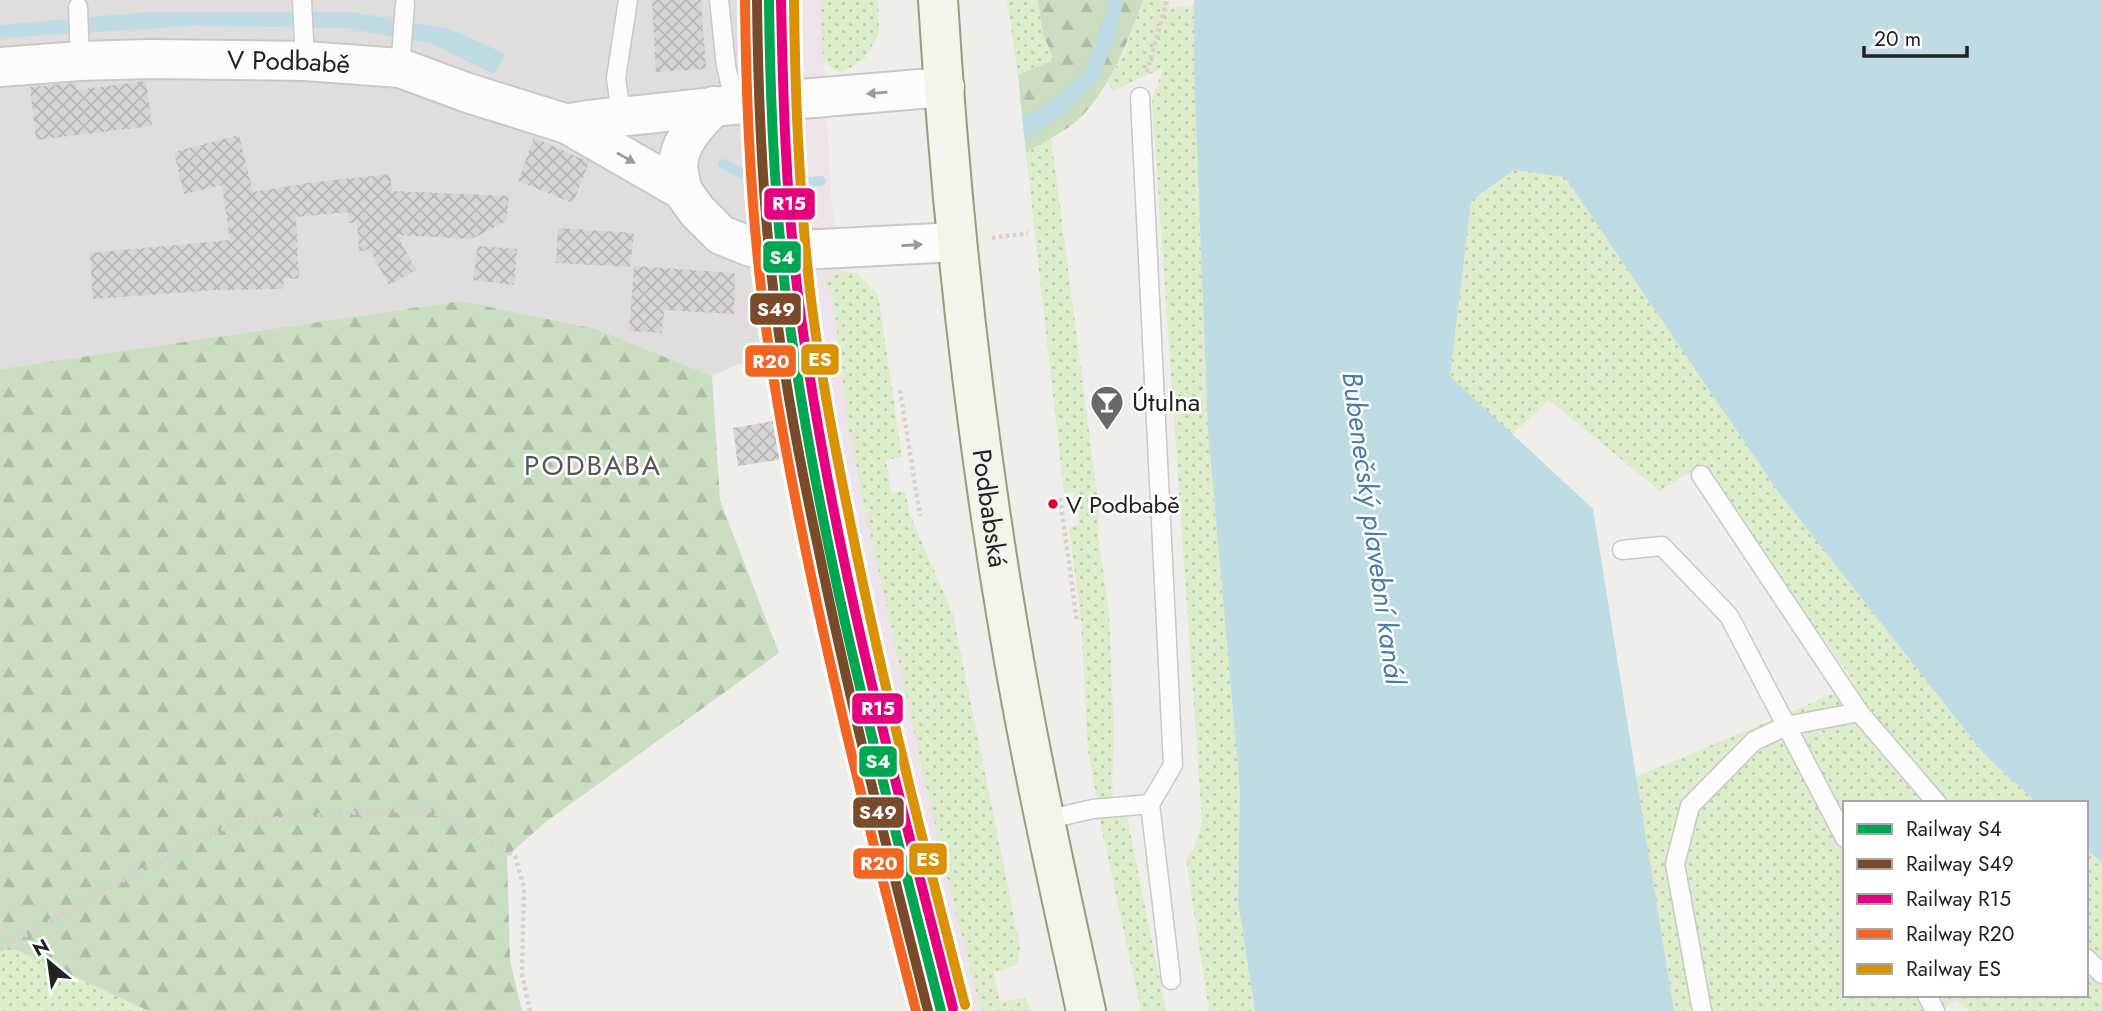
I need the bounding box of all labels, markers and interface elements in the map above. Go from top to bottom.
scale bar [1864,14,1967,58]
text: 20 m [1874,24,1921,54]
street label: V Podbabě [227,41,352,83]
one-way arrow [865,88,887,99]
one-way arrow [616,152,636,164]
line badge: R15 [763,187,816,221]
text: R15 [772,190,806,217]
one-way arrow [901,239,923,250]
line badge: S4 [762,240,802,274]
text: S4 [769,244,795,271]
line badge: S49 [749,292,802,326]
text: S49 [757,296,795,323]
line badge: ES [800,343,840,376]
line badge: R20 [744,344,797,378]
text: ES [808,346,832,373]
text: R20 [752,348,790,375]
water label: Bubenečský plavební kanál [1331,369,1416,689]
bar icon: Útulna [1088,383,1126,432]
place label: Útulna [1132,383,1200,421]
district label: PODBABA [524,445,662,486]
street label: Podbabská [963,447,1017,570]
place label: V Podbabě [1066,487,1180,522]
marker: V Podbabě [1046,497,1060,511]
line badge: R15 [851,692,904,725]
text: R15 [861,695,895,722]
line badge: S4 [858,745,898,778]
text: S4 [865,748,891,775]
line badge: S49 [852,796,905,829]
text: S49 [859,799,897,826]
legend [1843,801,2088,997]
text: Railway S4 [1906,814,2002,844]
line badge: ES [908,842,948,876]
text: ES [916,846,940,873]
line badge: R20 [852,847,905,880]
text: Railway S49 [1906,849,2014,879]
text: R20 [860,850,898,877]
text: Railway R15 [1906,884,2011,914]
text: Railway R20 [1906,919,2014,949]
north arrow [14,927,84,997]
text: N [28,932,54,963]
text: Railway ES [1906,954,2001,984]

